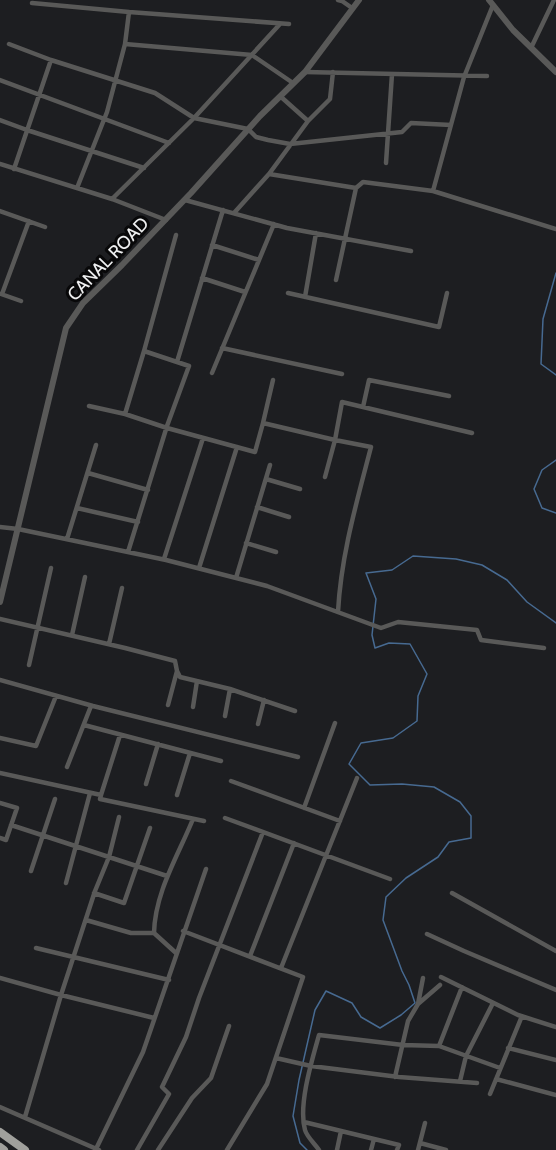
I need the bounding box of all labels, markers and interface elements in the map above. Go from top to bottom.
street label: CANAL ROAD [63,213,153,305]

